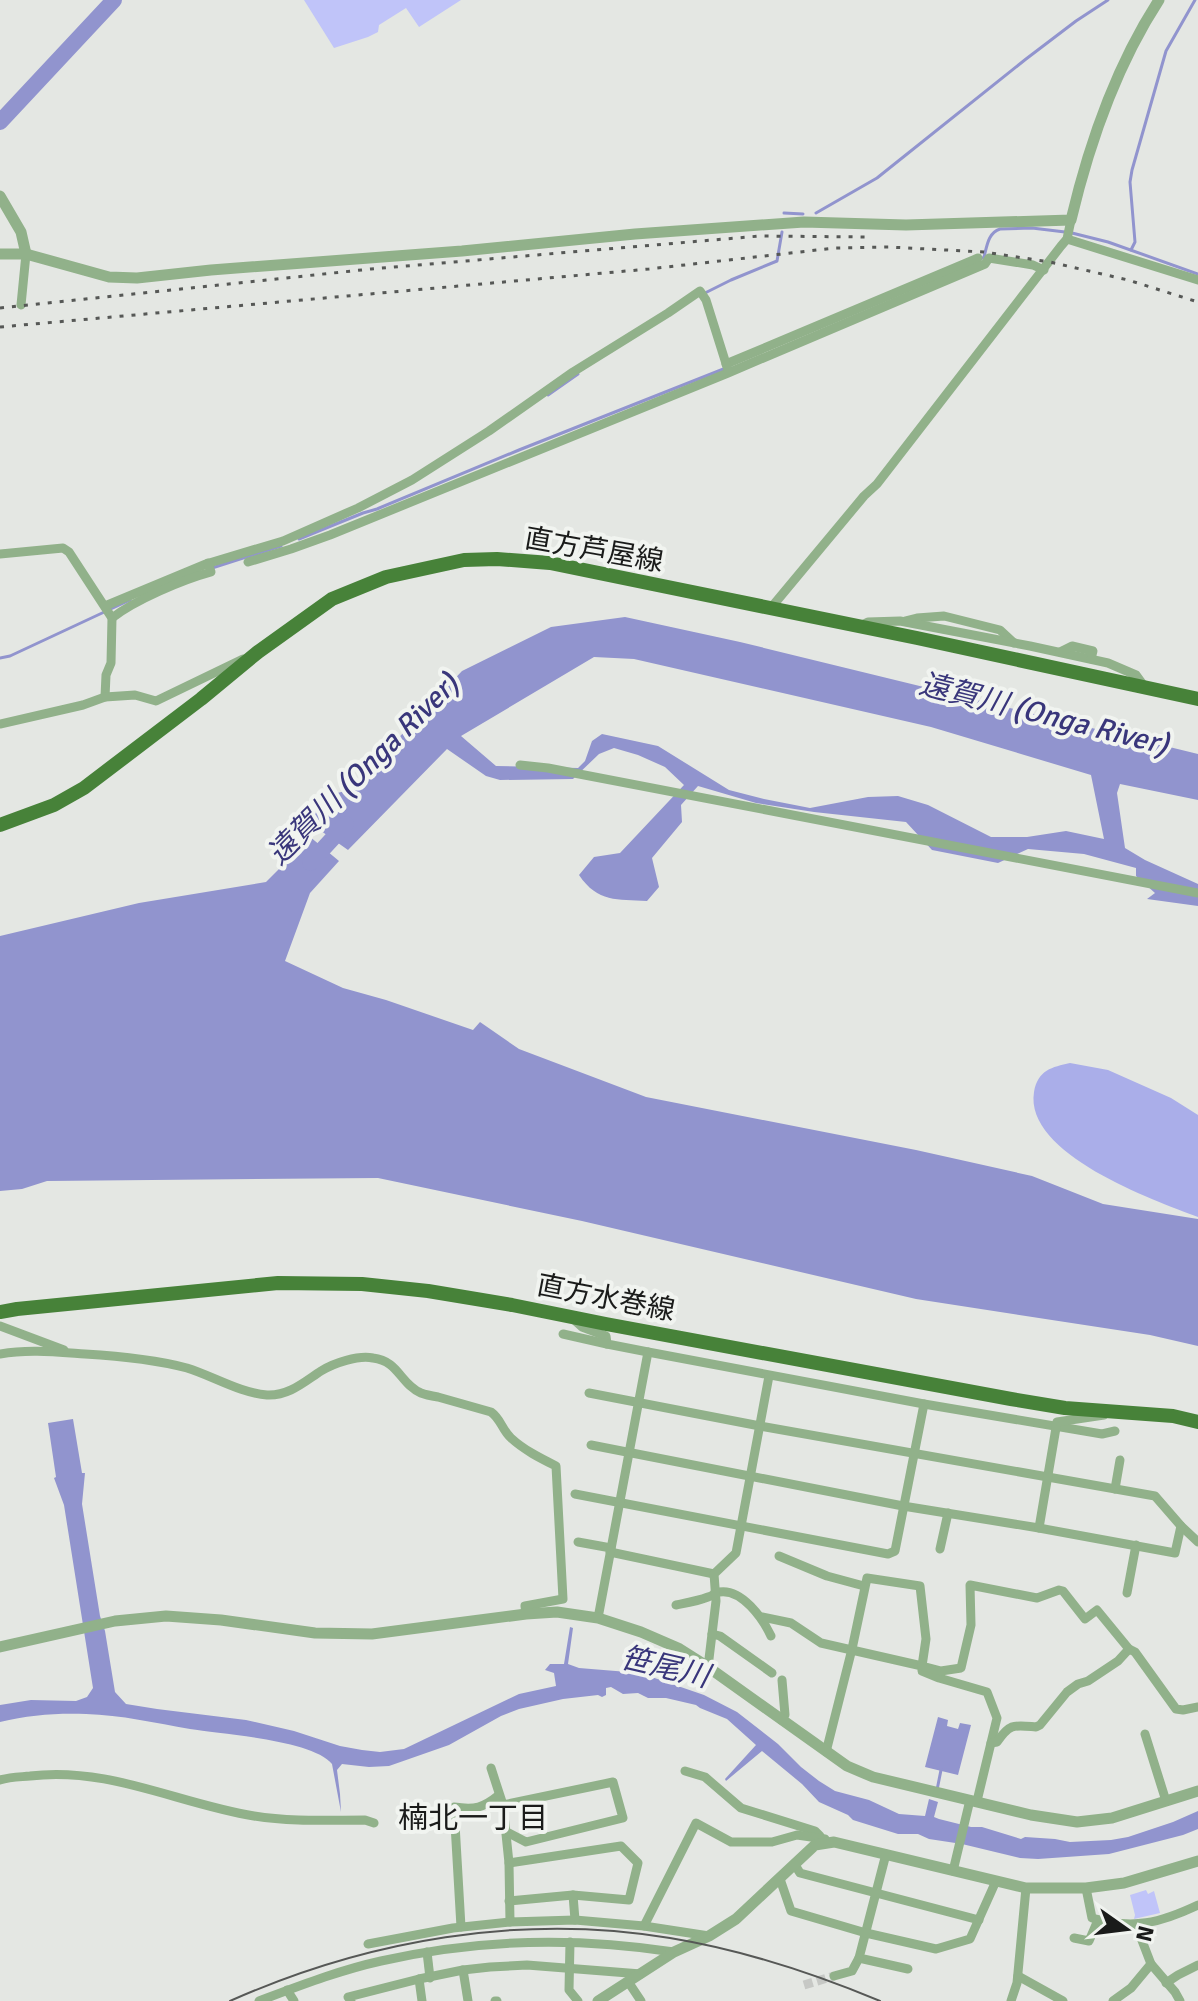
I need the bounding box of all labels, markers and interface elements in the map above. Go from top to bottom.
street label: 直方芦屋線 [522,521,666,579]
water label: 遠賀川 (Onga River) [260,665,467,873]
water label: 遠賀川 (Onga River) [915,666,1173,764]
street label: 直方水巻線 [534,1268,678,1328]
water label: 笹尾川 [617,1639,716,1696]
district label: 楠北一丁目 [398,1800,548,1837]
north arrow [1086,1889,1166,1969]
text: N [1130,1923,1160,1944]

